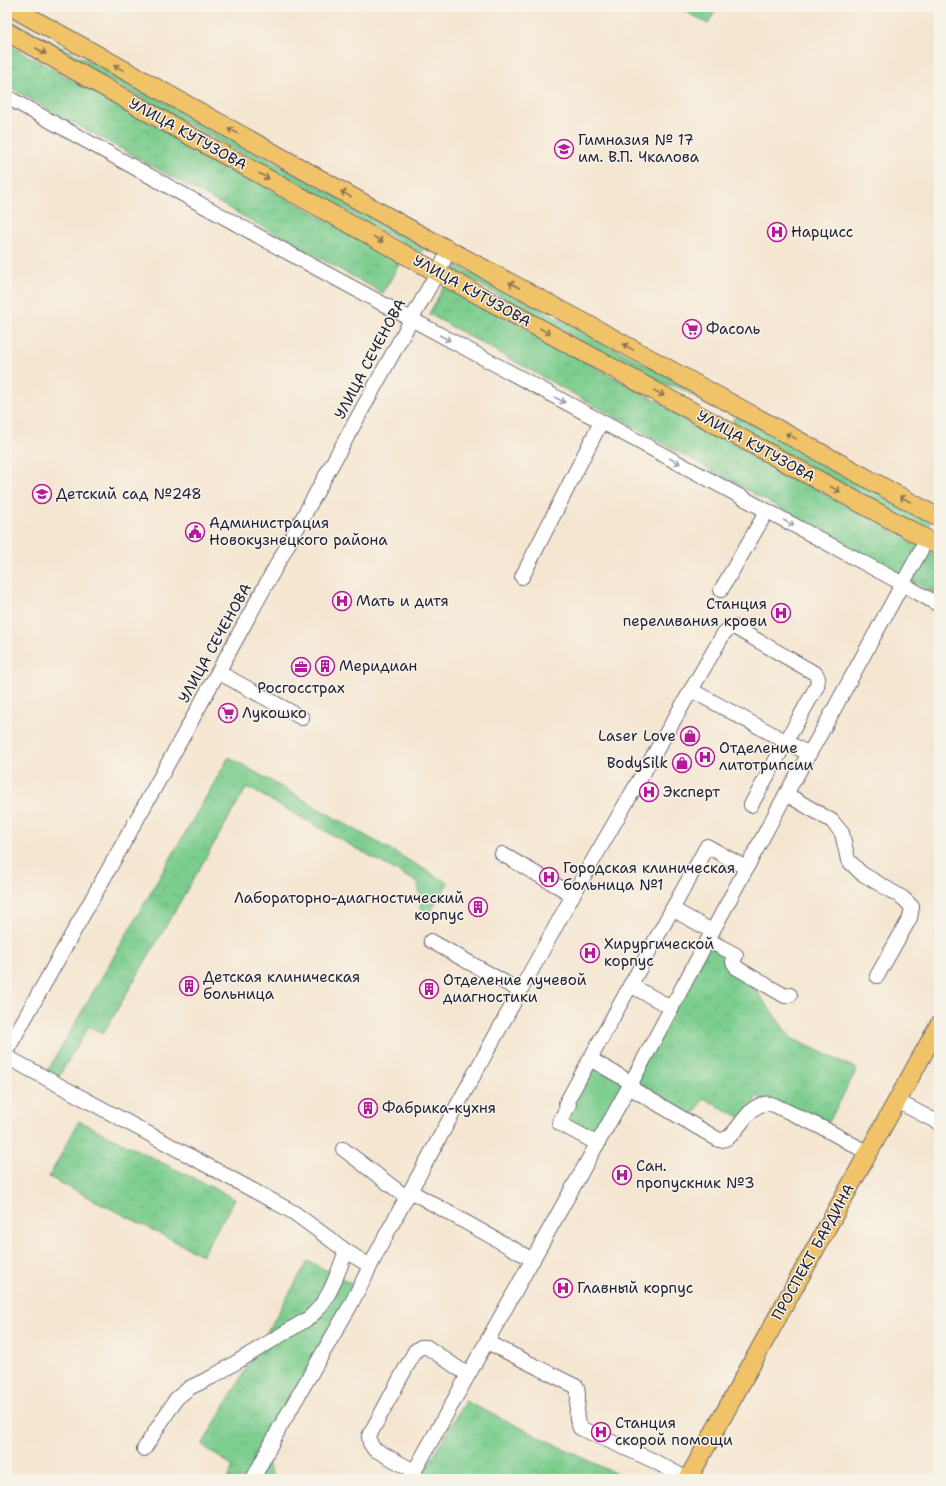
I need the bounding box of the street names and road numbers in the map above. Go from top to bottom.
street label: УЛИЦА КУТУЗОВА [125,93,251,175]
street label: УЛИЦА КУТУЗОВА [409,250,535,332]
street label: УЛИЦА СЕЧЕНОВА [330,295,410,423]
street label: УЛИЦА КУТУЗОВА [693,405,819,487]
street label: УЛИЦА СЕЧЕНОВА [174,580,256,706]
street label: ПРОСПЕКТ БАРДИНА [767,1180,859,1324]

